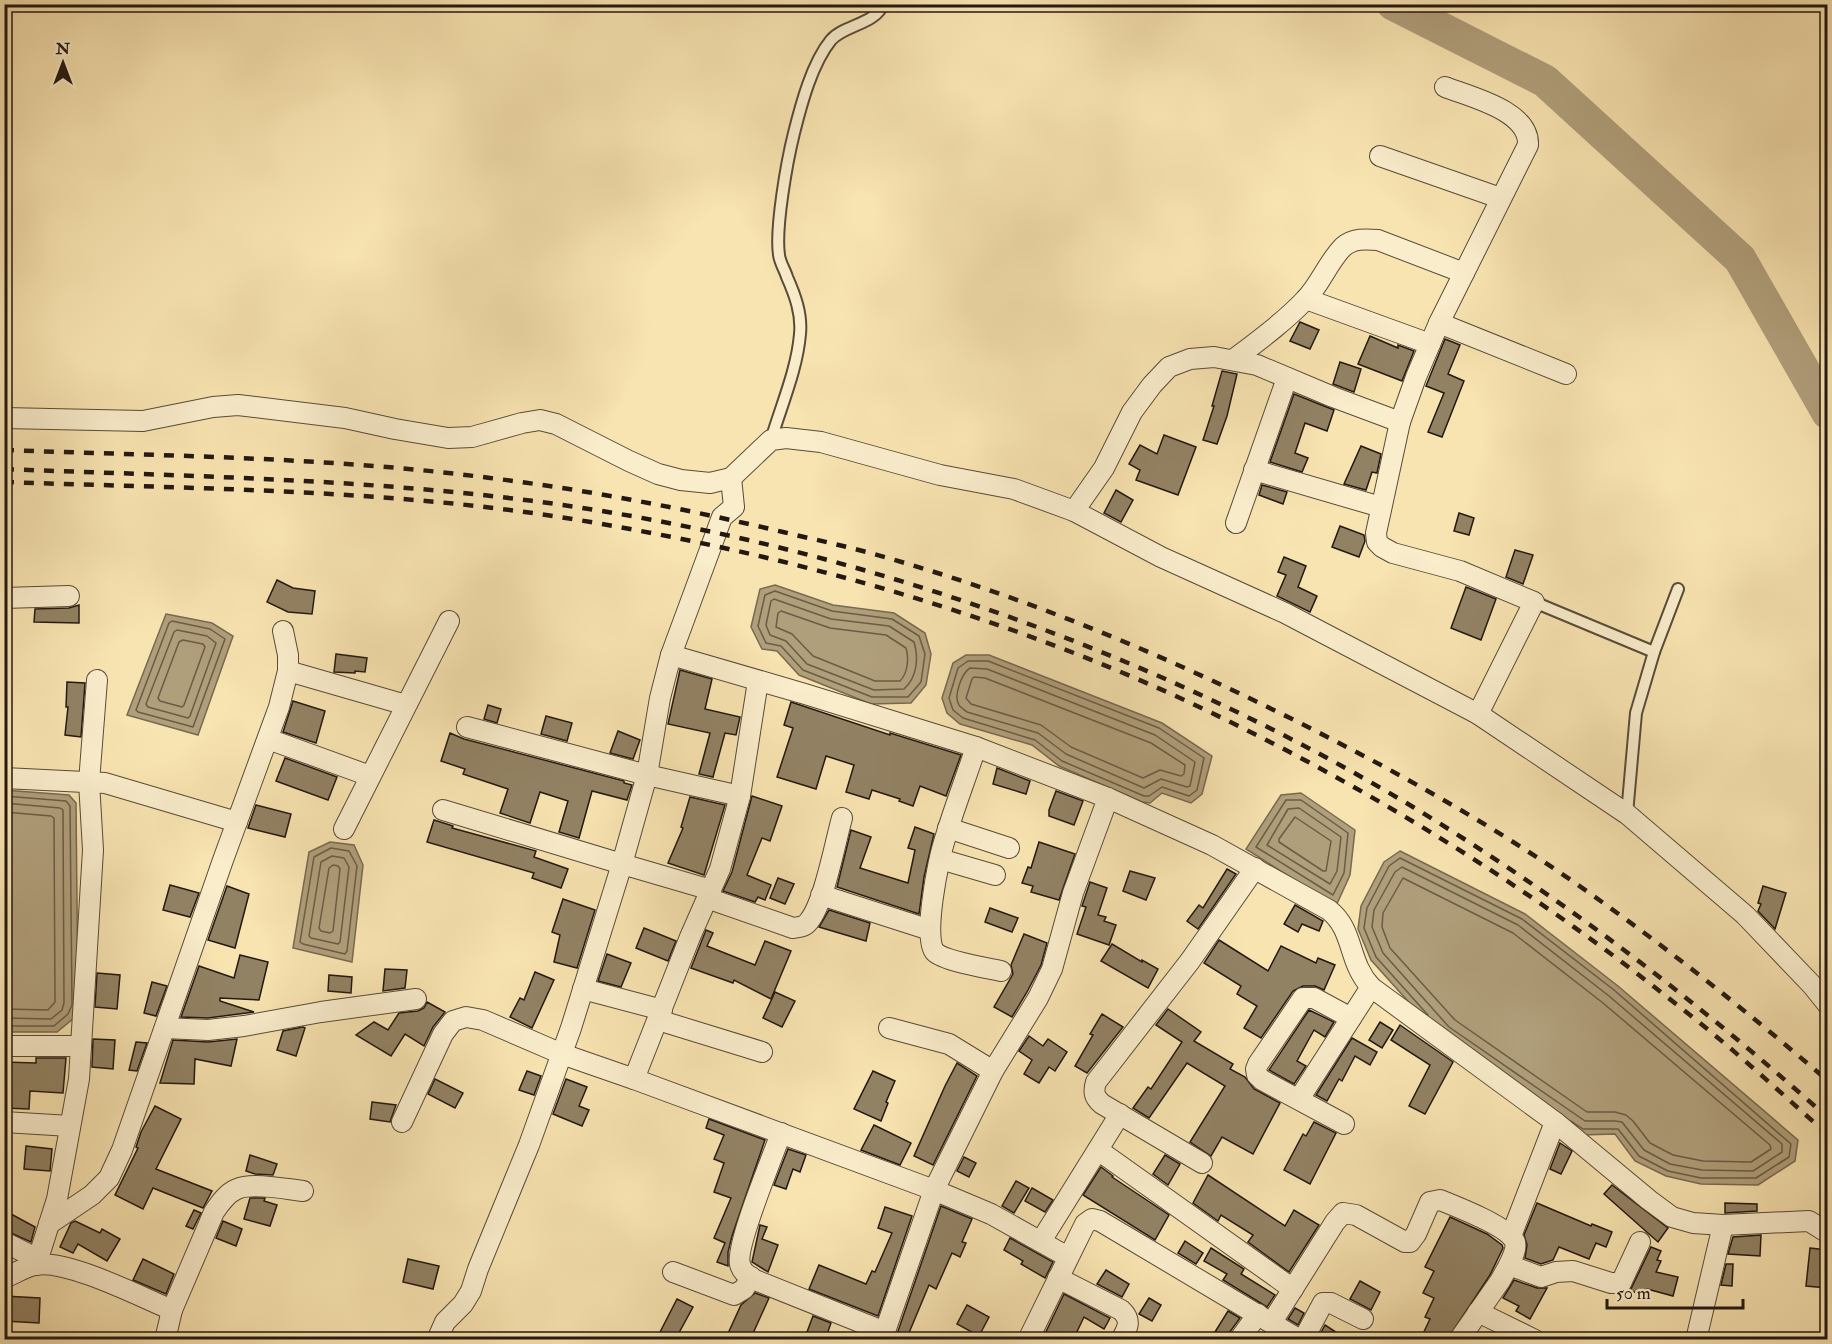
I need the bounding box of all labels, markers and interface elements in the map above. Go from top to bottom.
north arrow [33,33,93,93]
text: N [55,39,71,59]
scale bar [1607,1272,1744,1310]
text: 50 m [1616,1282,1651,1305]

